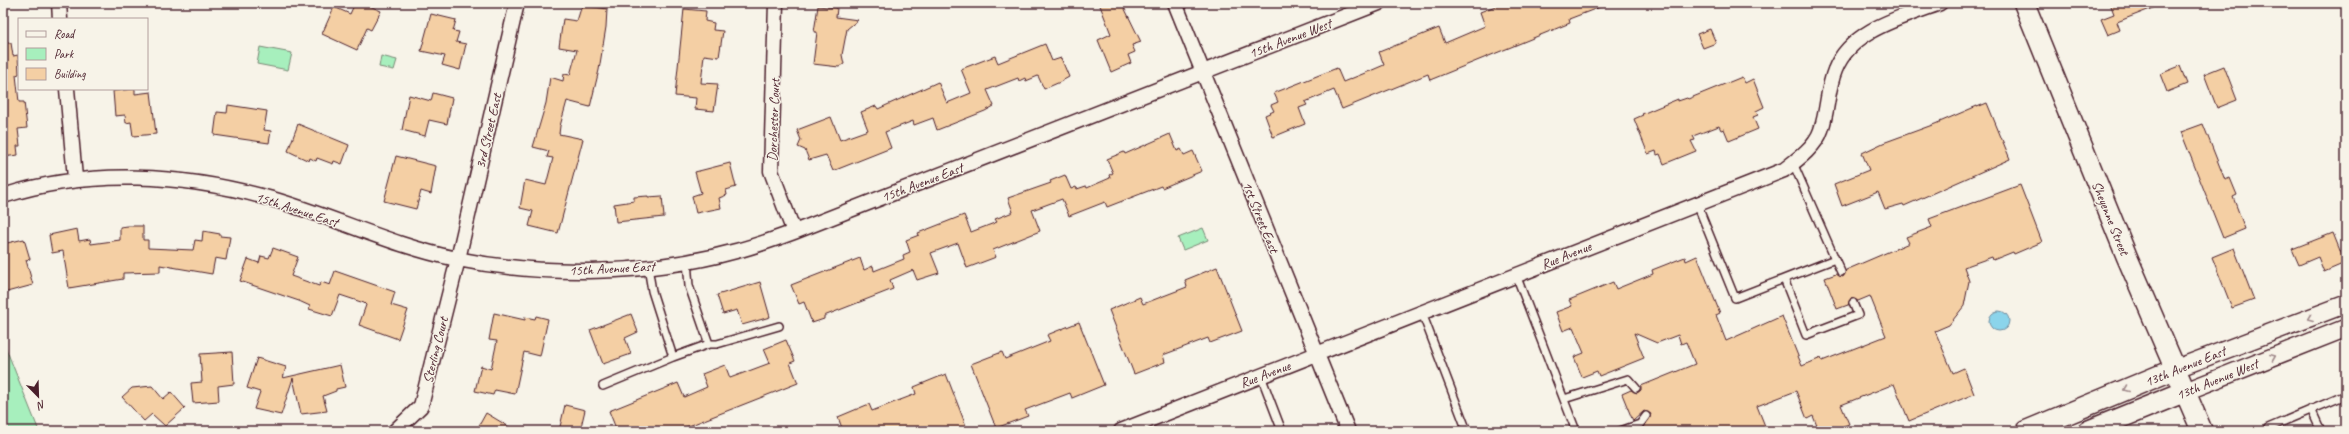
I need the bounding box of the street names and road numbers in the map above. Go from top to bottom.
street label: 15th Avenue West [1247,14,1336,62]
street label: Dorchester Court [764,77,783,162]
street label: 3rd Street East [472,91,506,170]
street label: 15th Avenue East [879,158,967,206]
street label: 1st Street East [1239,179,1283,257]
street label: Sheyenne Street [2088,179,2134,259]
street label: 15th Avenue East [254,188,342,232]
street label: Rue Avenue [1539,237,1595,273]
street label: 15th Avenue East [569,258,658,279]
street label: Sterling Court [419,314,452,385]
street label: 13th Avenue East [2142,342,2230,390]
street label: 13th Avenue West [2174,354,2263,404]
street label: Rue Avenue [1238,357,1294,392]

